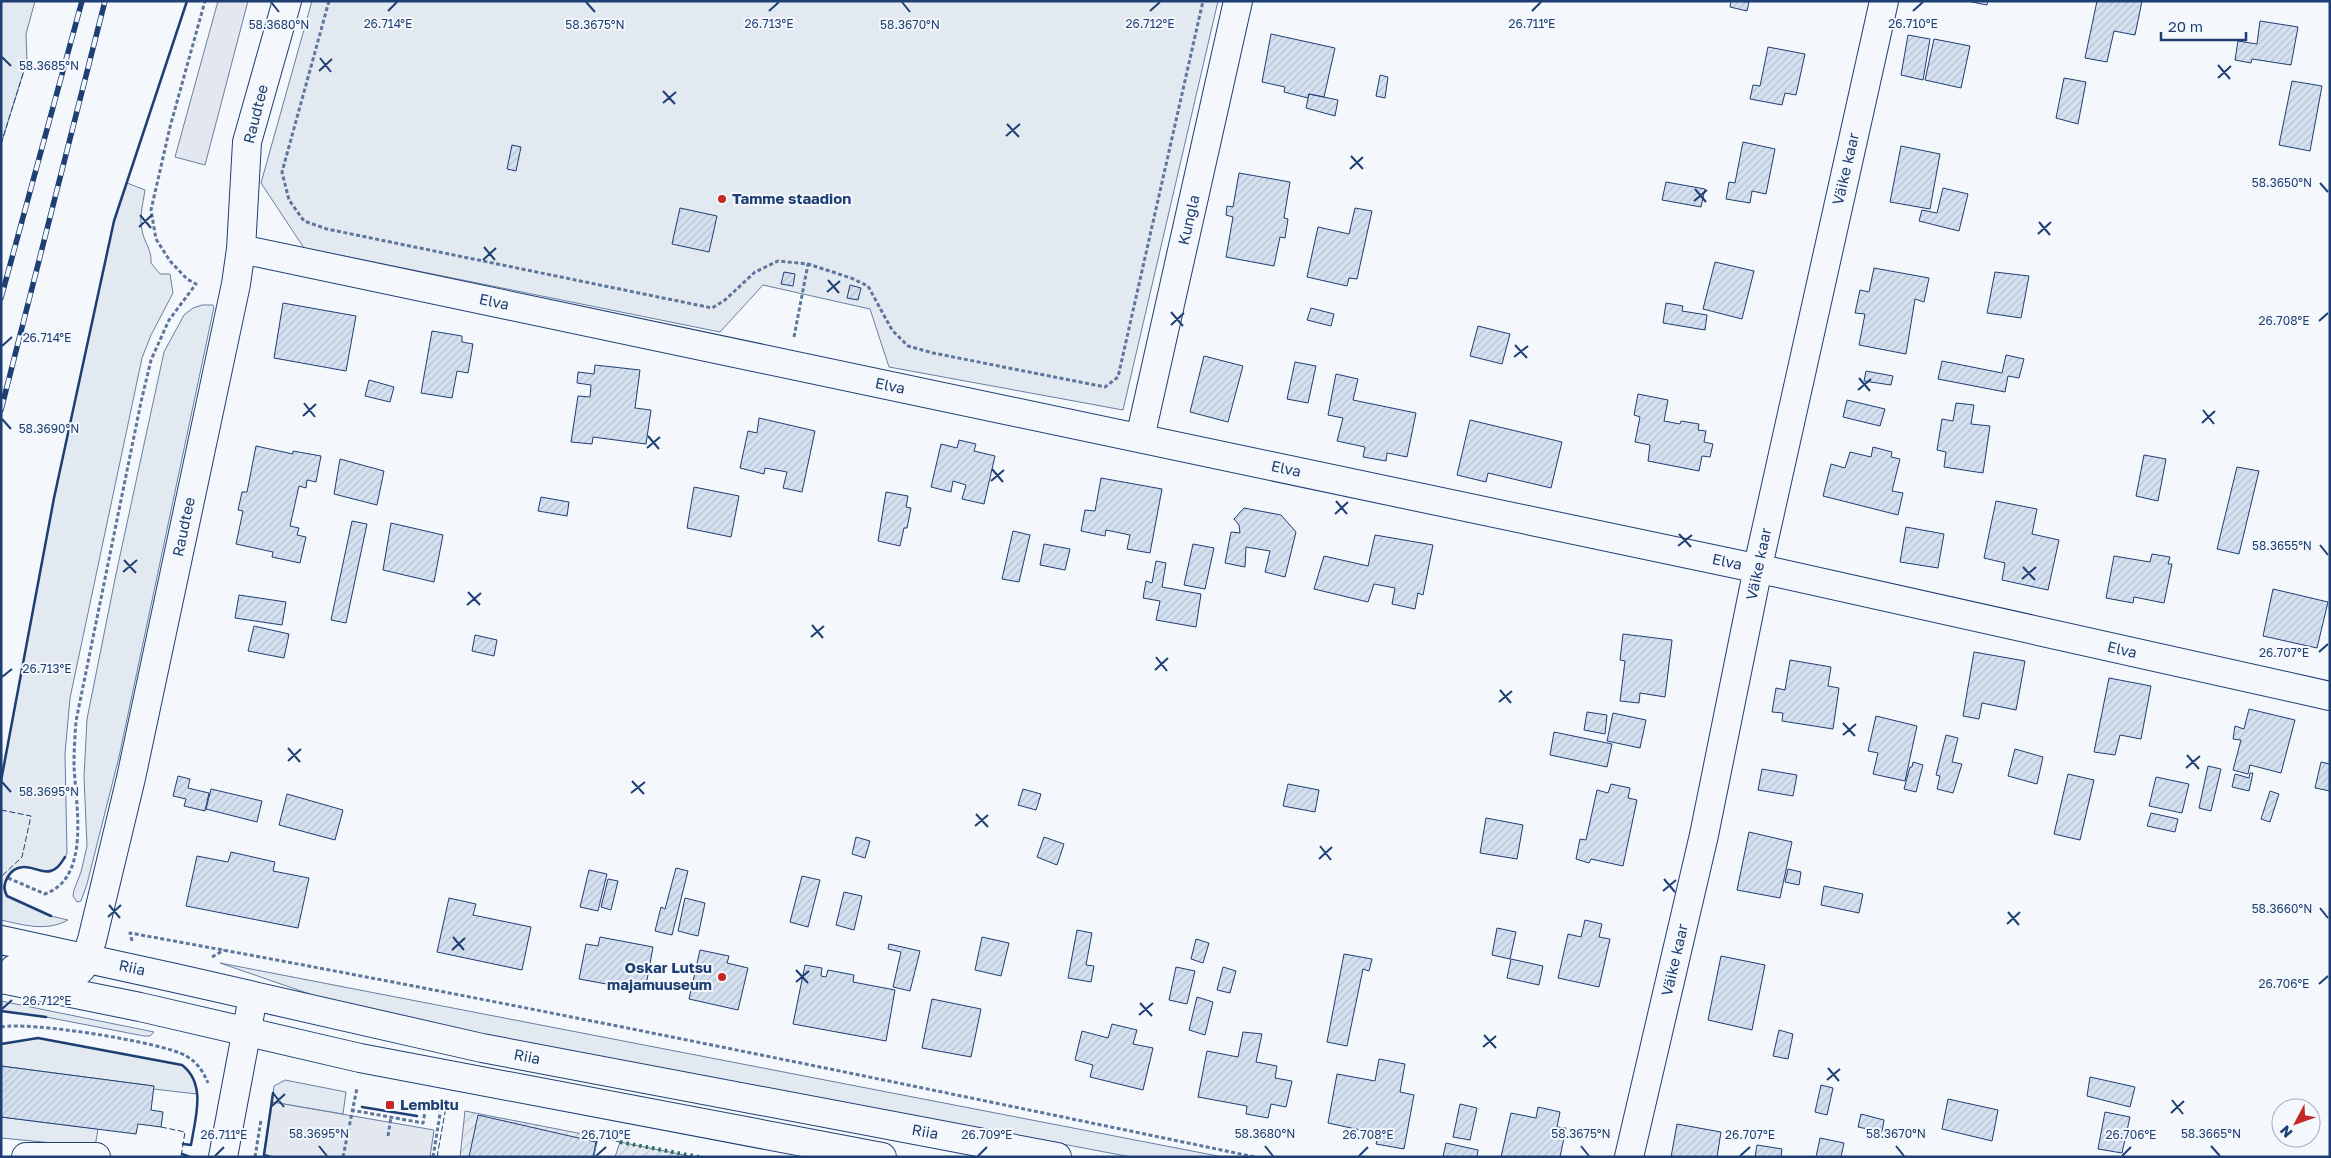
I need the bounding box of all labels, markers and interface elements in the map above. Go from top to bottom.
scale bar [2161,10,2246,42]
text: 26.714°E [364,16,412,31]
text: 26.713°E [744,16,794,31]
text: 26.712°E [1126,16,1174,31]
text: 26.711°E [1509,16,1555,31]
text: 26.710°E [1888,16,1938,31]
text: 58.3680°N [249,17,309,32]
text: 58.3675°N [565,17,625,32]
text: 58.3670°N [880,17,940,32]
text: 20 m [2168,17,2203,35]
text: 58.3685°N [19,58,79,73]
street label: Raudtee [239,82,271,145]
street label: Väike kaar [1828,131,1862,207]
text: 58.3650°N [2252,175,2312,190]
place label: Tamme staadion [732,189,851,207]
marker: Tamme staadion [716,193,728,205]
street label: Kungla [1174,193,1203,247]
street label: Elva [478,289,511,313]
text: 26.708°E [2259,313,2309,328]
text: 26.714°E [23,330,71,345]
street label: Elva [874,373,907,397]
text: 58.3690°N [19,421,79,436]
street label: Elva [1270,456,1303,480]
street label: Raudtee [168,495,198,558]
street label: Väike kaar [1742,526,1775,602]
text: 58.3655°N [2252,538,2312,553]
street label: Elva [1711,549,1744,573]
street label: Elva [2106,637,2139,661]
text: 26.707°E [2259,645,2309,660]
text: 26.713°E [22,661,72,676]
text: 58.3695°N [19,784,79,799]
text: 58.3660°N [2252,901,2312,916]
street label: Väike kaar [1657,922,1691,998]
street label: Riia [117,955,147,979]
place label: Oskar Lutsu majamuuseum [607,958,712,993]
marker: Oskar Lutsu majamuuseum [716,971,728,983]
text: 26.706°E [2259,976,2309,991]
text: 26.712°E [23,993,71,1008]
street label: Riia [512,1045,542,1067]
place label: Lembitu [400,1095,459,1113]
north arrow [2271,1098,2321,1148]
marker: Lembitu [384,1099,396,1111]
street label: Riia [910,1120,940,1142]
text: N [2276,1122,2296,1141]
text: 58.3695°N [289,1126,349,1141]
text: 58.3680°N [1235,1126,1295,1141]
text: 58.3675°N [1551,1126,1611,1141]
text: 58.3670°N [1866,1126,1926,1141]
text: 58.3665°N [2181,1126,2241,1141]
text: 26.711°E [201,1127,247,1142]
text: 26.710°E [581,1127,631,1142]
text: 26.709°E [962,1127,1012,1142]
text: 26.708°E [1343,1127,1393,1142]
text: 26.707°E [1725,1127,1775,1142]
text: 26.706°E [2106,1127,2156,1142]

